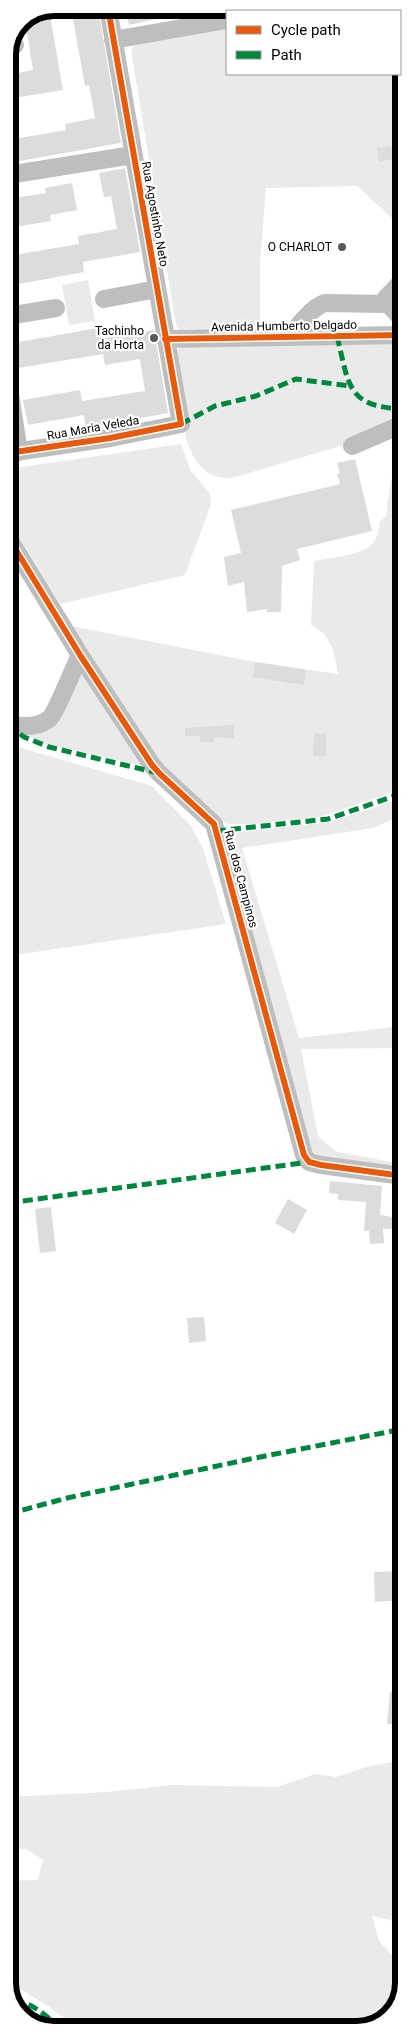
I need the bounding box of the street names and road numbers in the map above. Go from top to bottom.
street label: Rua Agostinho Neto [139,160,171,268]
street label: Avenida Humberto Delgado [211,318,357,334]
street label: Rua Maria Veleda [46,413,140,443]
street label: Rua dos Campinos [221,829,261,929]

